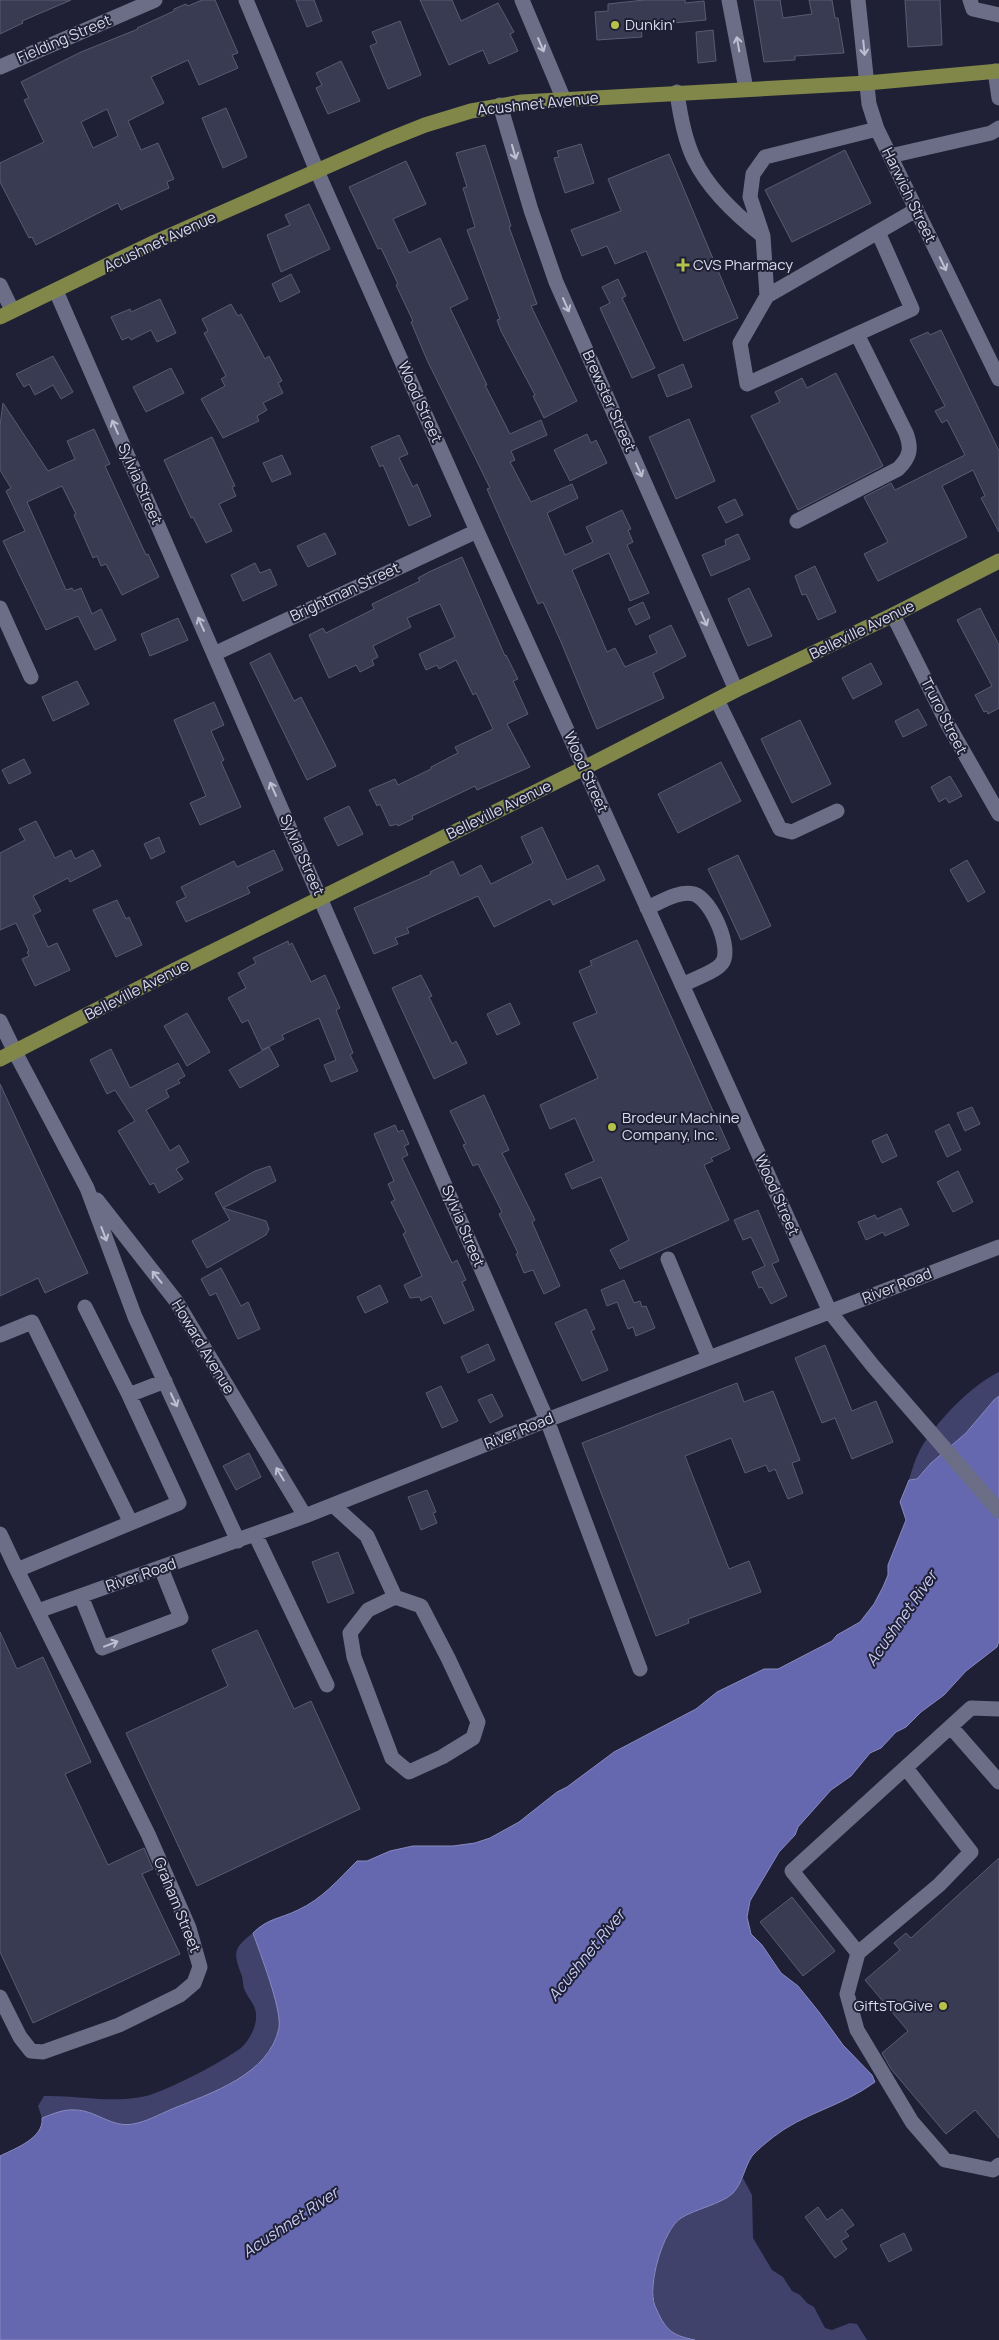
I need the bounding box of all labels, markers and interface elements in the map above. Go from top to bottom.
street label: Fielding Street [13,9,114,68]
place label: Dunkin' [625,14,675,35]
marker: Dunkin' [609,19,621,31]
one-way arrow [537,37,546,52]
one-way arrow [733,37,743,53]
one-way arrow [859,40,868,56]
street label: Acushnet Avenue [476,87,600,120]
one-way arrow [509,143,519,159]
street label: Harwich Street [877,144,942,246]
street label: Acushnet Avenue [100,206,219,277]
place label: CVS Pharmacy [693,254,793,275]
one-way arrow [939,256,948,271]
marker: CVS Pharmacy [677,259,689,271]
one-way arrow [562,297,572,312]
street label: Brewster Street [578,347,641,455]
street label: Wood Street [393,358,448,446]
one-way arrow [110,420,120,435]
street label: Sylvia Street [113,440,168,528]
one-way arrow [634,462,644,477]
street label: Brightman Street [286,557,403,626]
street label: Belleville Avenue [806,595,918,664]
one-way arrow [700,611,710,626]
one-way arrow [196,617,206,632]
street label: Truro Street [916,674,973,758]
street label: Wood Street [559,728,614,816]
street label: Belleville Avenue [443,775,555,844]
one-way arrow [268,782,278,797]
street label: Sylvia Street [275,811,330,899]
street label: Belleville Avenue [81,954,193,1025]
place label: Brodeur Machine Company, Inc. [622,1107,740,1145]
marker: Brodeur Machine Company, Inc. [606,1121,618,1133]
street label: Wood Street [750,1151,805,1239]
street label: Sylvia Street [437,1182,490,1270]
one-way arrow [100,1226,109,1241]
street label: River Road [859,1263,935,1308]
one-way arrow [152,1270,163,1283]
street label: Howard Avenue [167,1296,240,1398]
one-way arrow [169,1392,179,1407]
street label: River Road [481,1407,557,1454]
one-way arrow [274,1467,284,1481]
street label: River Road [103,1553,179,1596]
water label: Acushnet River [860,1564,943,1670]
one-way arrow [103,1639,118,1648]
street label: Graham Street [149,1854,206,1956]
water label: Acushnet River [542,1903,631,2005]
place label: GiftsToGive [854,1995,933,2016]
marker: GiftsToGive [937,2000,949,2012]
water label: Acushnet River [238,2180,344,2262]

